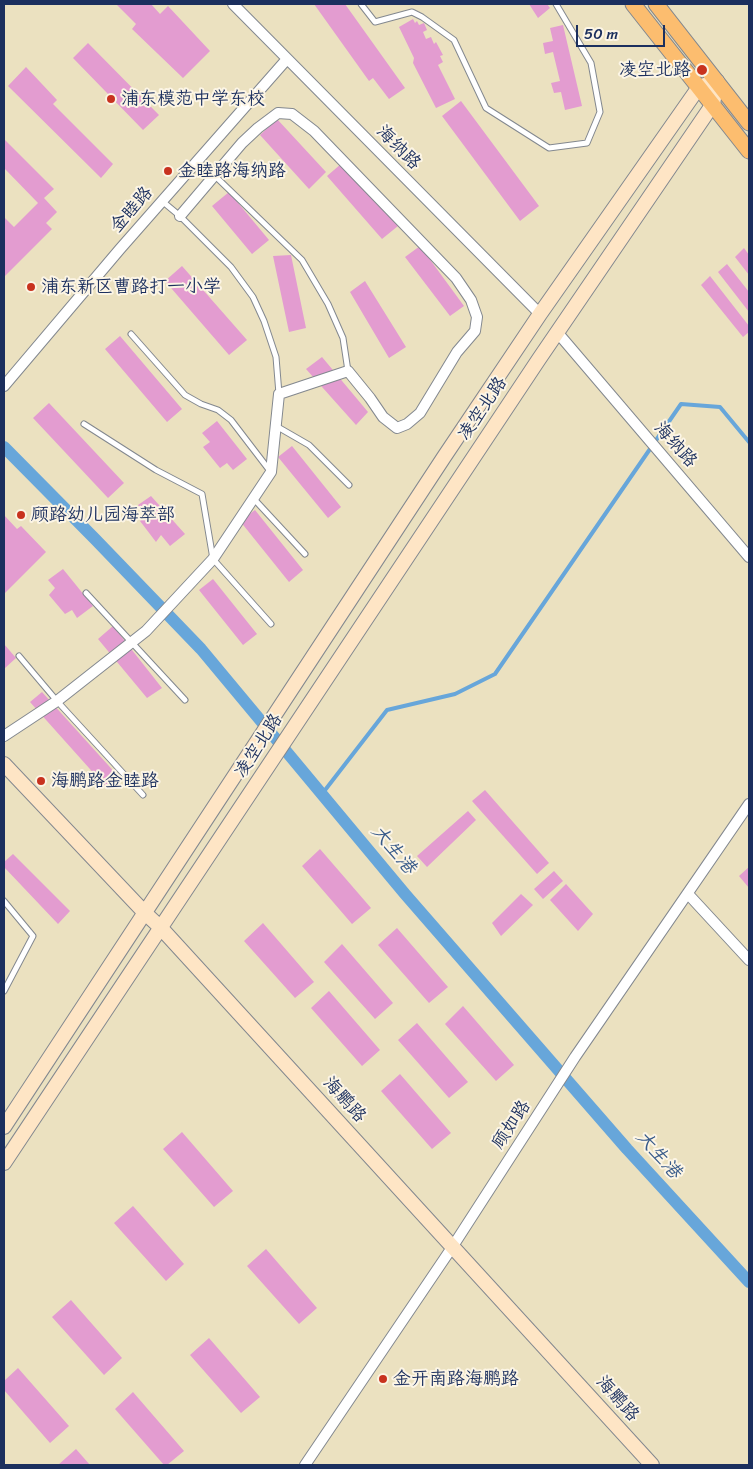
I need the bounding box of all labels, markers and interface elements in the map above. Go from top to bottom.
scale bar [578,15,667,47]
text: 50 m [584,21,618,47]
place label: 凌空北路 [619,59,691,81]
marker: 凌空北路 [695,63,709,77]
place label: 浦东模范中学东校 [121,88,265,110]
marker: 浦东模范中学东校 [105,93,117,105]
street label: 海纳路 [371,121,425,175]
place label: 金睦路海纳路 [178,160,286,182]
marker: 金睦路海纳路 [162,165,174,177]
street label: 金睦路 [106,183,158,237]
place label: 浦东新区曹路打一小学 [41,276,221,298]
marker: 浦东新区曹路打一小学 [25,281,37,293]
street label: 凌空北路 [454,373,512,445]
street label: 海纳路 [649,418,701,472]
place label: 顾路幼儿园海萃部 [31,504,175,526]
marker: 顾路幼儿园海萃部 [15,509,27,521]
street label: 凌空北路 [230,710,288,782]
place label: 海鹏路金睦路 [51,770,159,792]
marker: 海鹏路金睦路 [35,775,47,787]
water label: 大生港 [366,821,420,879]
street label: 海鹏路 [318,1073,370,1127]
street label: 顾如路 [488,1096,536,1154]
water label: 大生港 [630,1126,686,1184]
place label: 金开南路海鹏路 [393,1368,519,1390]
street label: 海鹏路 [591,1372,643,1426]
marker: 金开南路海鹏路 [377,1373,389,1385]

